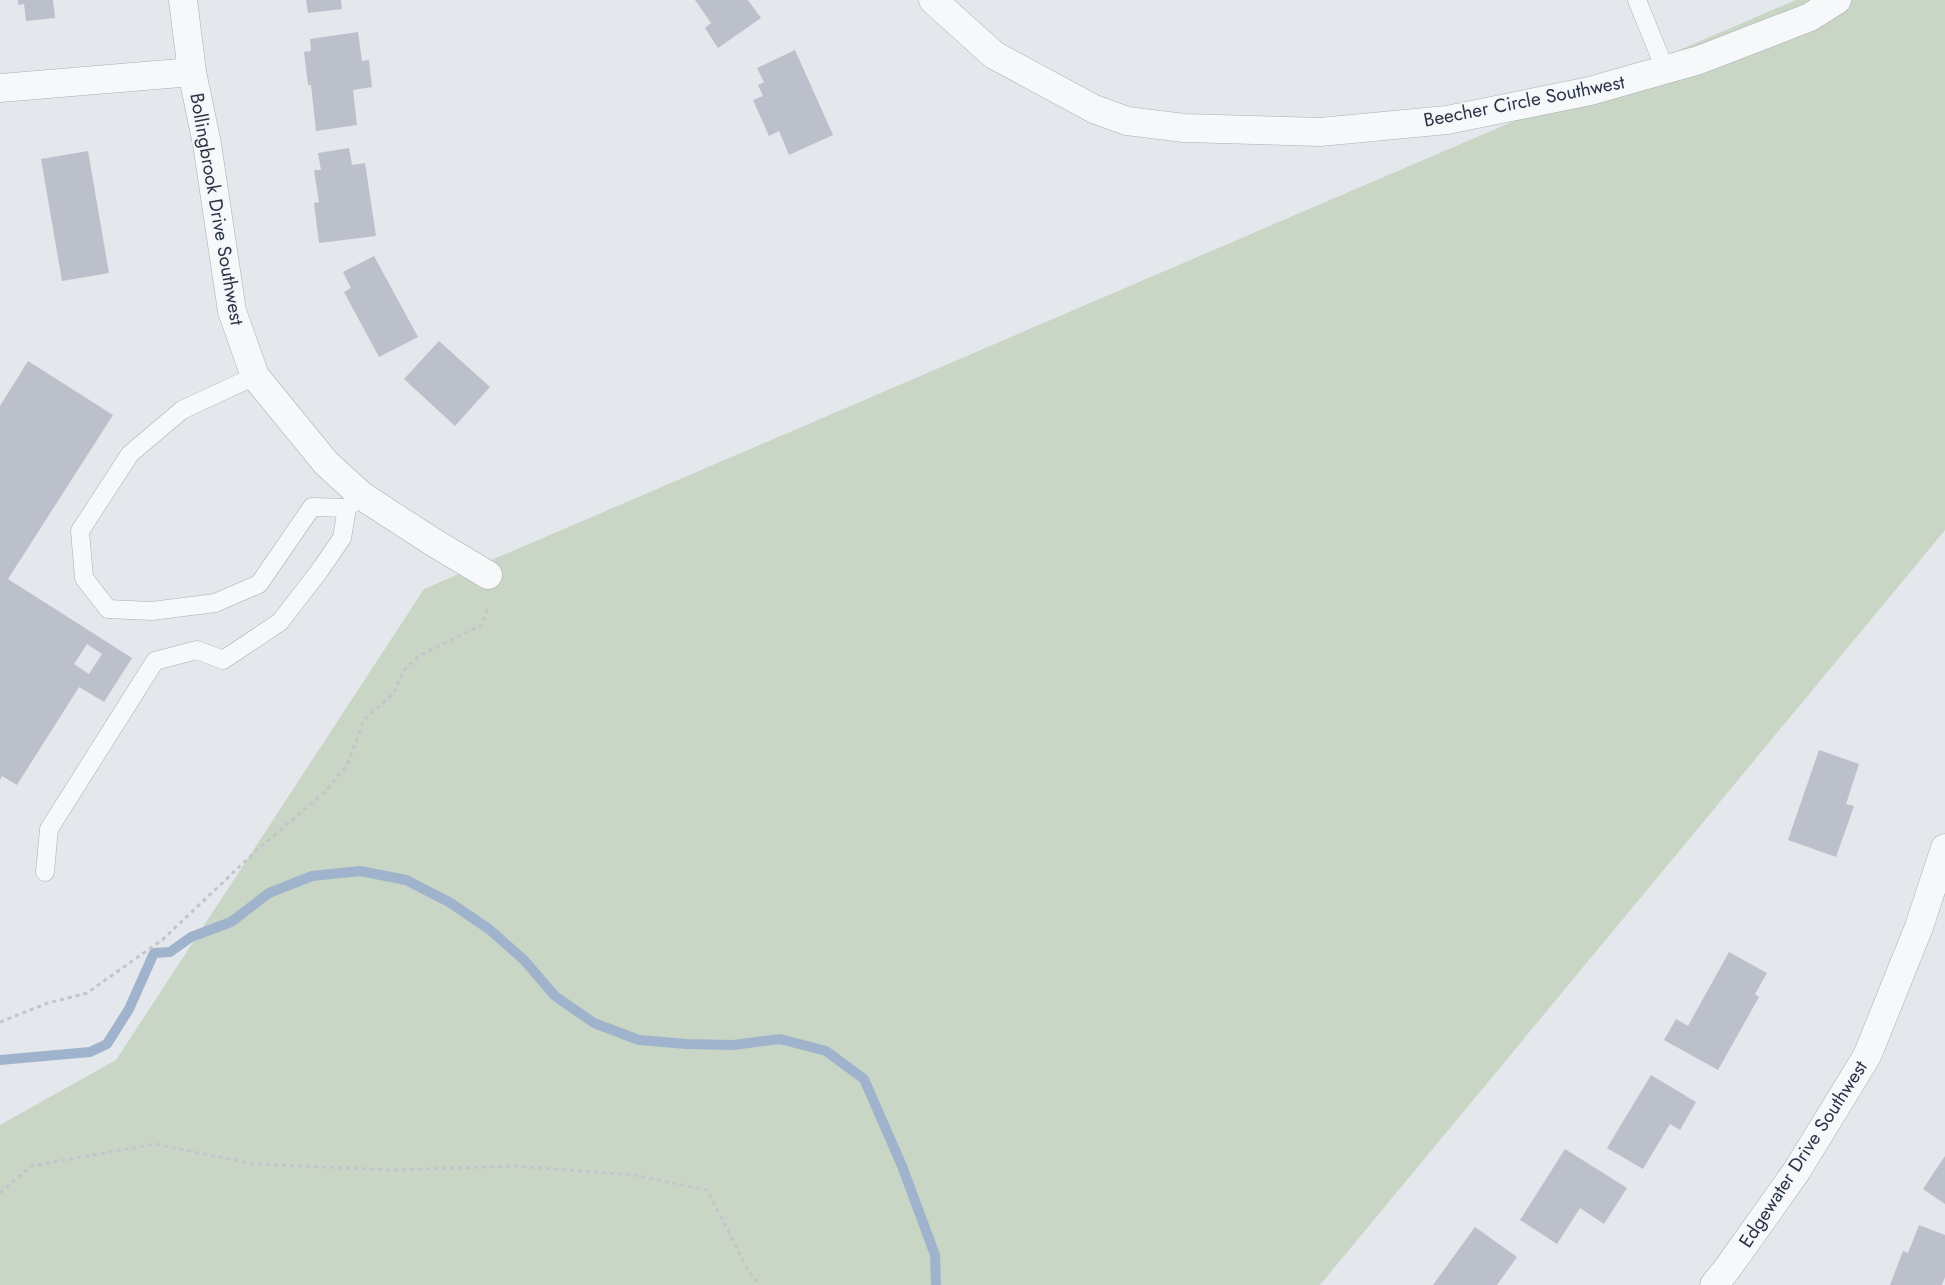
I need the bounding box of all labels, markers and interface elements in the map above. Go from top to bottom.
street label: Beecher Circle Southwest [1421,68,1627,134]
street label: Bollingbrook Drive Southwest [183,91,251,328]
street label: Edgewater Drive Southwest [1732,1055,1874,1253]

